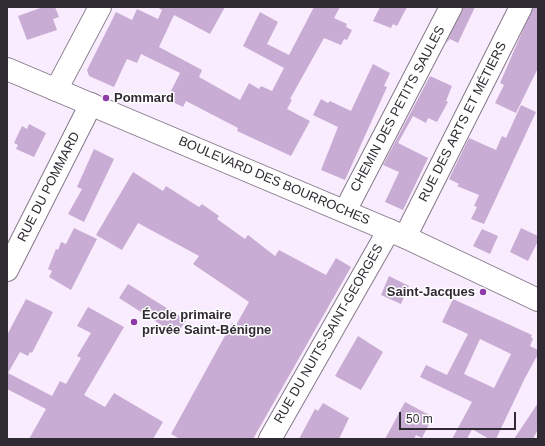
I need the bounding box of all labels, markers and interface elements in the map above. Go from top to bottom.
street label: CHEMIN DES PETITS SAULES [348,23,448,195]
street label: RUE DES ARTS ET MÉTIERS [416,39,510,205]
place label: Pommard [114,90,174,106]
marker: Pommard [101,93,111,103]
street label: RUE DU POMMARD [15,129,83,245]
street label: BOULEVARD DES BOURROCHES [176,134,372,228]
street label: RUE DU NUITS-SAINT-GEORGES [271,242,387,426]
place label: Saint-Jacques [387,284,475,300]
marker: Saint-Jacques [478,287,488,297]
place label: École primaire privée Saint-Bénigne [142,307,271,338]
marker: École primaire privée Saint-Bénigne [129,317,139,327]
scale bar [401,404,518,430]
text: 50 m [406,412,433,426]

